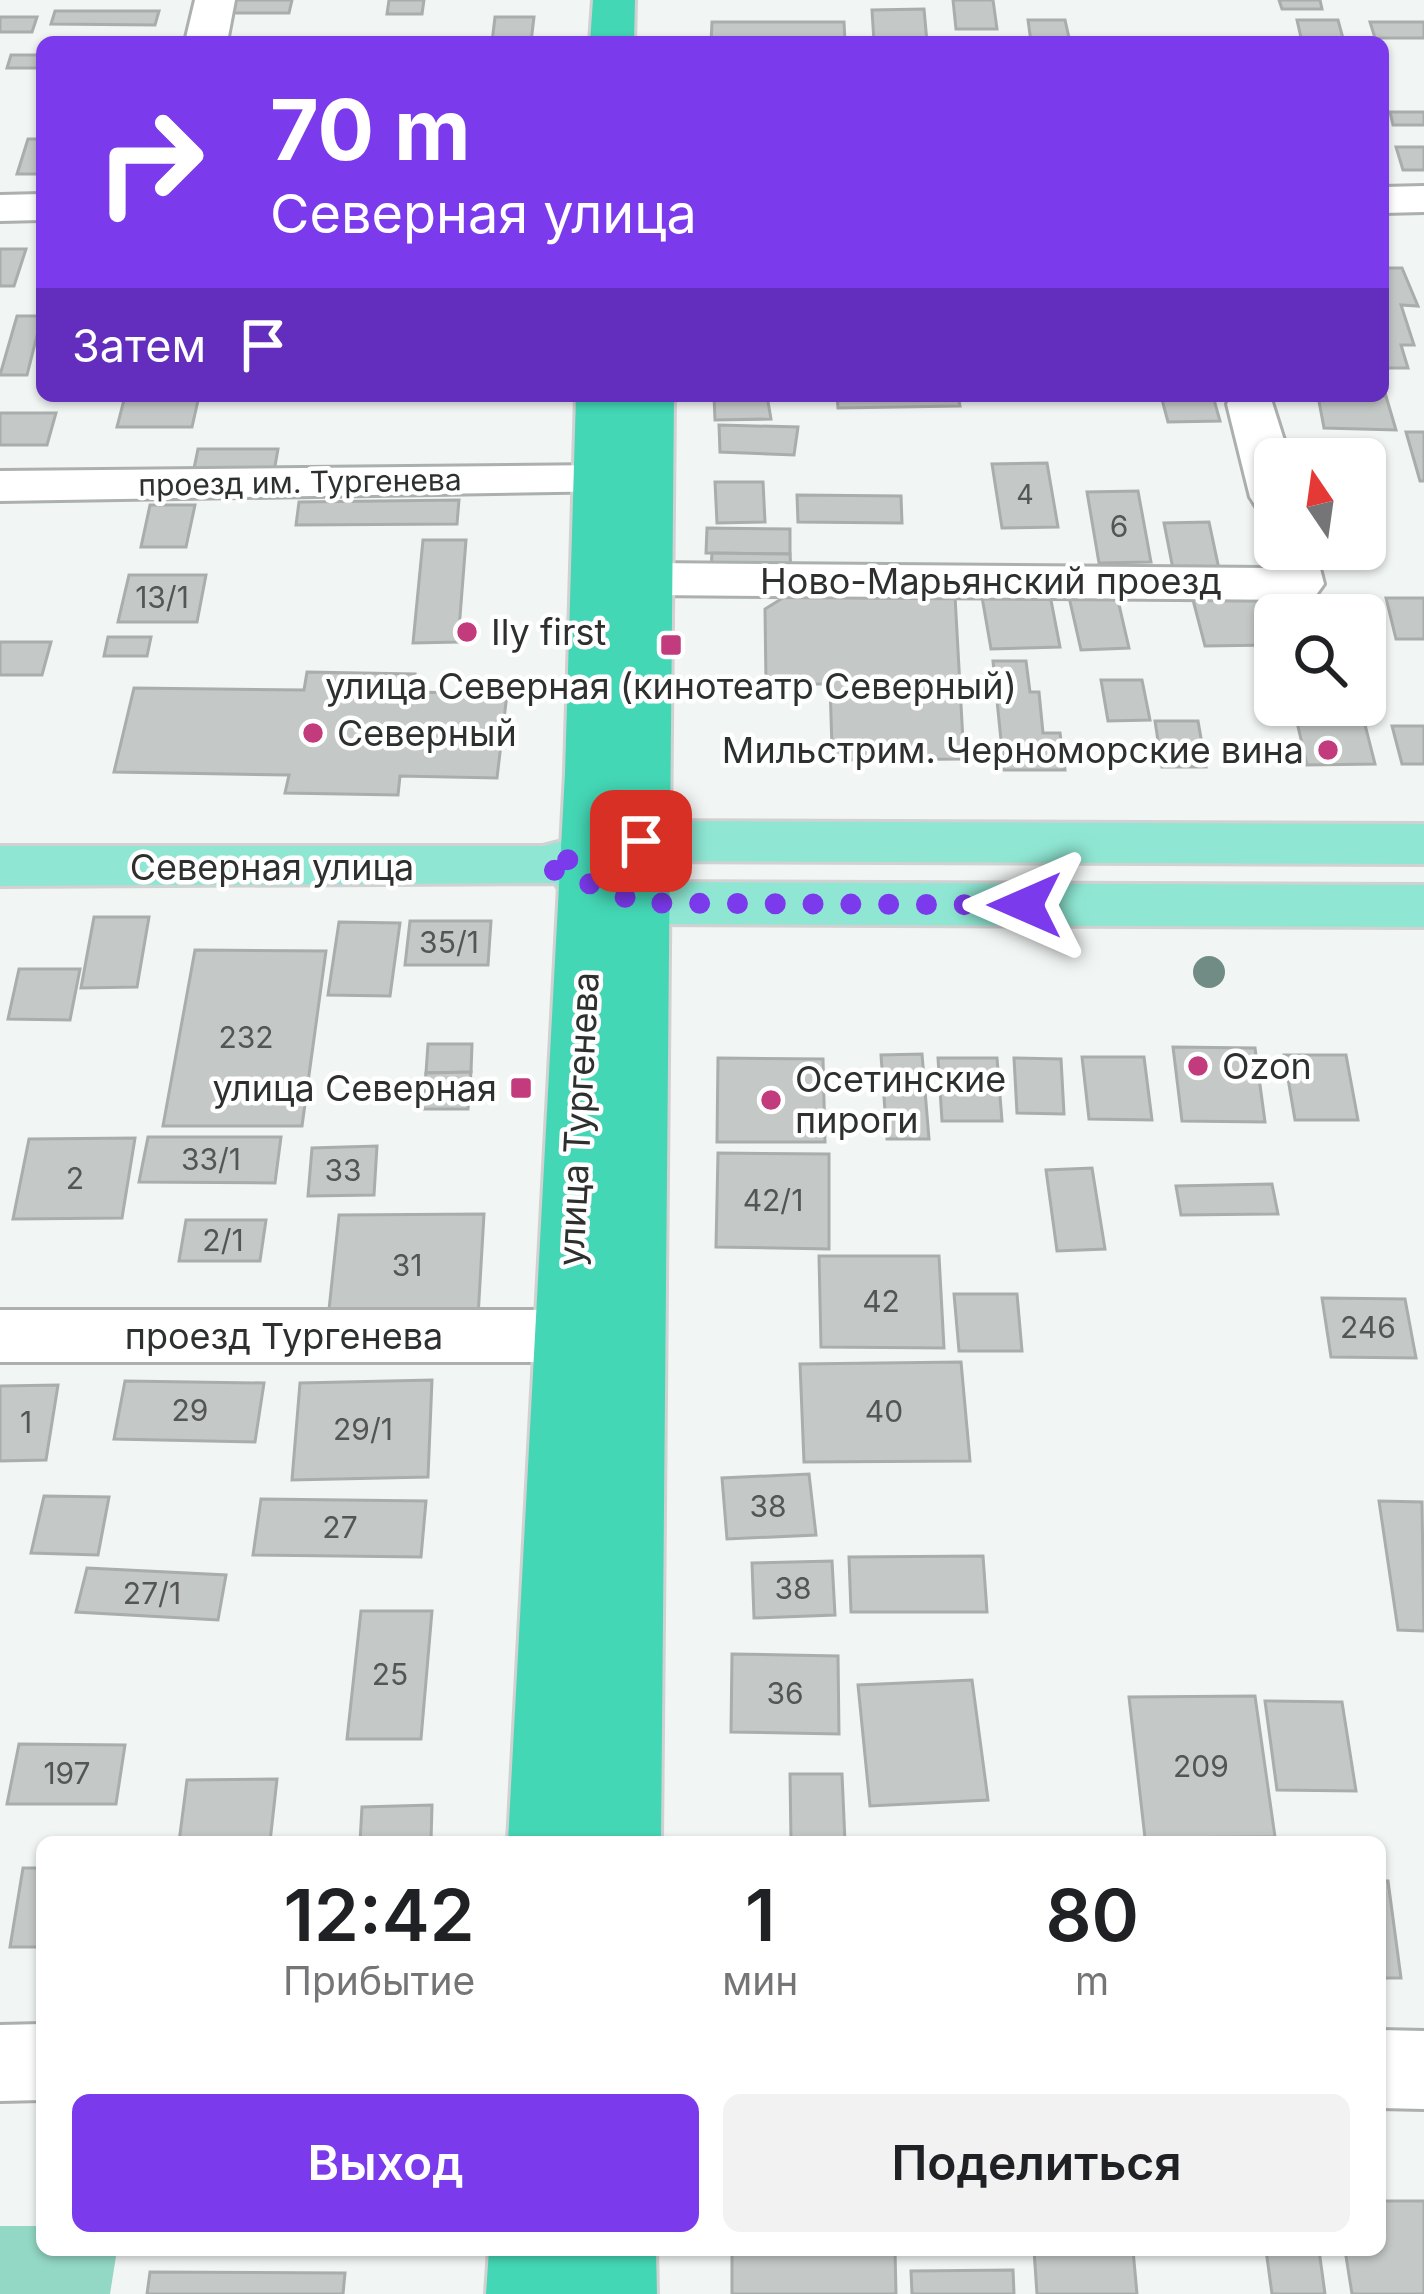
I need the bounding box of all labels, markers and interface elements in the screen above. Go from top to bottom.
text: 70 m [270,79,471,180]
icon: right [72,84,228,240]
text: Северная улица [270,181,697,246]
icon: arrive [230,312,296,378]
text: Затем [72,318,206,373]
north arrow [1254,438,1386,570]
map controls [1254,438,1386,726]
street label: проезд им. Тургенева [138,461,462,503]
house number: 4 [1016,478,1034,511]
house number: 6 [1110,508,1128,544]
street label: Ново-Марьянский проезд [760,559,1222,603]
house number: 13/1 [135,579,189,615]
button: search [1254,594,1386,726]
place label: Ily first [491,610,607,654]
marker: Ily first [454,619,480,645]
marker: улица Северная (кинотеатр Северный) [658,632,684,658]
place label: улица Северная (кинотеатр Северный) [325,664,1017,708]
place label: Северный [337,711,517,755]
marker: Северный [300,720,326,746]
place label: Мильстрим. Черноморские вина [722,728,1304,772]
marker: Мильстрим. Черноморские вина [1315,737,1341,763]
pin [590,790,692,892]
icon: arrive [608,808,674,874]
position arrow [962,842,1088,968]
street label: Северная улица [130,845,414,889]
house number: 35/1 [419,924,479,960]
street label: улица Тургенева [548,971,608,1267]
house number: 232 [218,1019,274,1055]
place label: Ozon [1222,1044,1312,1088]
marker: Ozon [1185,1053,1211,1079]
place label: Осетинские пироги [795,1057,1006,1142]
place label: улица Северная [212,1066,497,1110]
marker: улица Северная [508,1075,534,1101]
marker: Осетинские пироги [758,1087,784,1113]
house number: 33/1 [181,1141,241,1177]
house number: 33 [324,1152,362,1188]
house number: 2 [66,1160,84,1196]
house number: 42/1 [743,1182,803,1218]
house number: 2/1 [202,1222,244,1258]
house number: 31 [392,1247,422,1283]
house number: 42 [862,1283,900,1319]
house number: 246 [1340,1309,1396,1345]
street label: проезд Тургенева [125,1314,443,1358]
house number: 29 [172,1392,208,1428]
house number: 40 [865,1393,903,1429]
house number: 1 [20,1404,32,1440]
house number: 29/1 [333,1411,393,1447]
house number: 38 [749,1488,787,1524]
house number: 27 [322,1509,358,1545]
house number: 38 [774,1570,812,1606]
house number: 27/1 [123,1575,181,1611]
house number: 25 [372,1656,408,1692]
house number: 36 [766,1675,804,1711]
house number: 209 [1173,1748,1229,1784]
house number: 197 [43,1755,91,1791]
text: 12:42 [284,1871,475,1958]
text: 1 [745,1871,776,1958]
text: 80 [1045,1871,1139,1958]
text: Прибытие [283,1957,475,2004]
text: мин [722,1957,798,2004]
text: m [1075,1957,1109,2004]
button: Выход [72,2094,699,2232]
button: Поделиться [723,2094,1350,2232]

